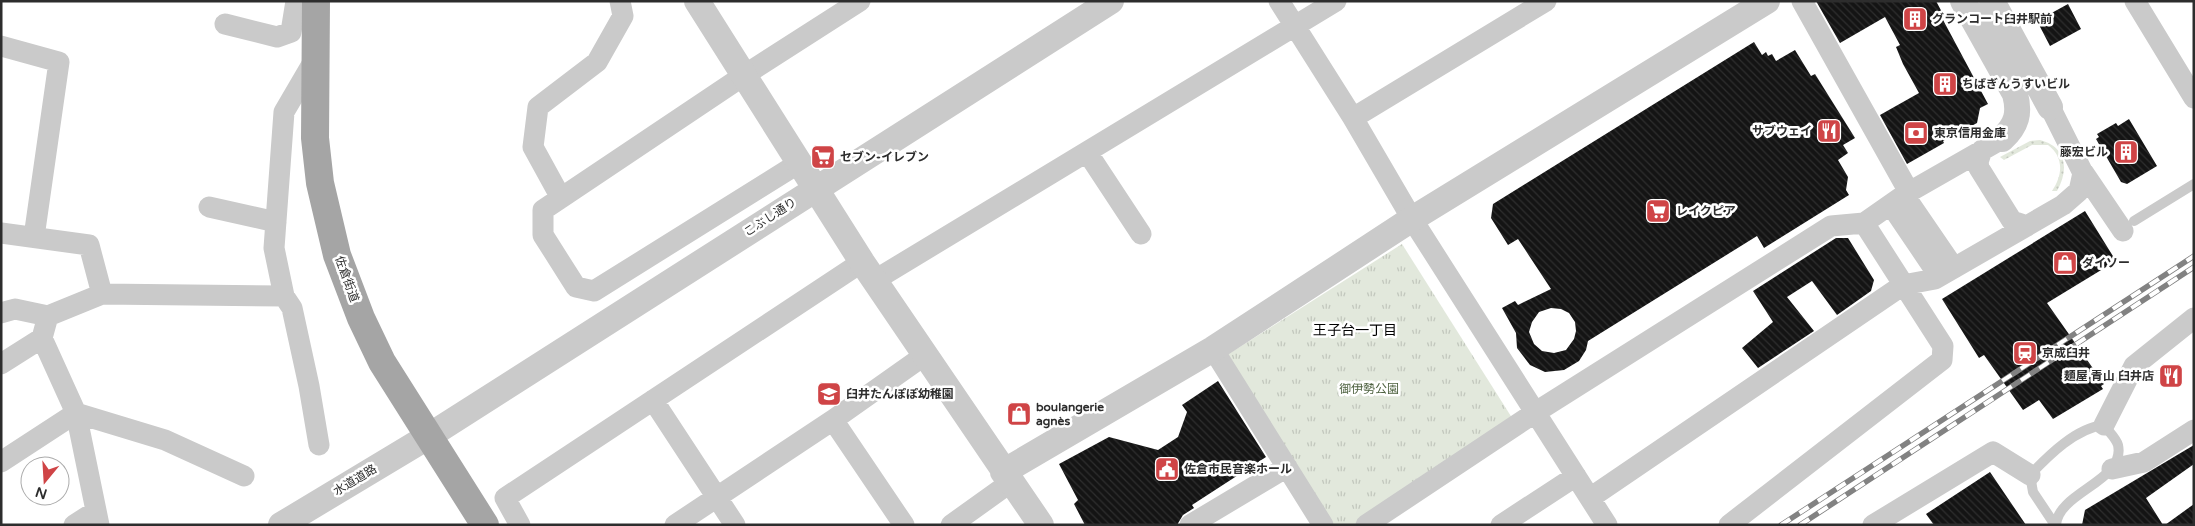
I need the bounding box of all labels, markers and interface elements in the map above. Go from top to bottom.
building icon: グランコート臼井駅前 [1902,6,1928,32]
place label: グランコート臼井駅前 [1932,12,2052,26]
building icon: ちばぎんうすいビル [1932,71,1958,97]
place label: ちばぎんうすいビル [1962,77,2070,91]
restaurant icon: サブウェイ [1816,118,1842,144]
bank icon: 東京信用金庫 [1903,120,1929,146]
place label: サブウェイ [1752,124,1812,138]
place label: 東京信用金庫 [1934,126,2006,140]
building icon: 藤宏ビル [2113,139,2139,165]
supermarket icon: セブン-イレブン [810,144,836,170]
place label: 藤宏ビル [2060,145,2108,159]
place label: セブン-イレブン [840,150,929,164]
street label: こぶし通り [741,195,799,239]
supermarket icon: レイクピア [1645,198,1671,224]
place label: レイクピア [1676,204,1736,218]
shop icon: ダイソー [2052,250,2078,276]
street label: 佐倉街道 [332,254,362,304]
place label: ダイソー [2082,256,2130,270]
district label: 王子台一丁目 [1313,322,1397,339]
station icon: 京成臼井 [2012,340,2038,366]
place label: 京成臼井 [2042,346,2090,360]
restaurant icon: 麺屋 青山 臼井店 [2158,363,2184,389]
place label: 麺屋 青山 臼井店 [2064,369,2154,383]
school or university icon: 臼井たんぽぽ幼稚園 [816,381,842,407]
park label: 御伊勢公園 [1339,382,1399,396]
place label: 臼井たんぽぽ幼稚園 [846,387,954,401]
place label: boulangerie agnès [1036,400,1104,429]
shop icon: boulangerie agnès [1006,401,1032,427]
north arrow [20,456,70,506]
public building icon: 佐倉市民音楽ホール [1154,456,1180,482]
street label: 水道道路 [331,462,379,498]
place label: 佐倉市民音楽ホール [1184,462,1292,476]
text: N [33,483,49,503]

